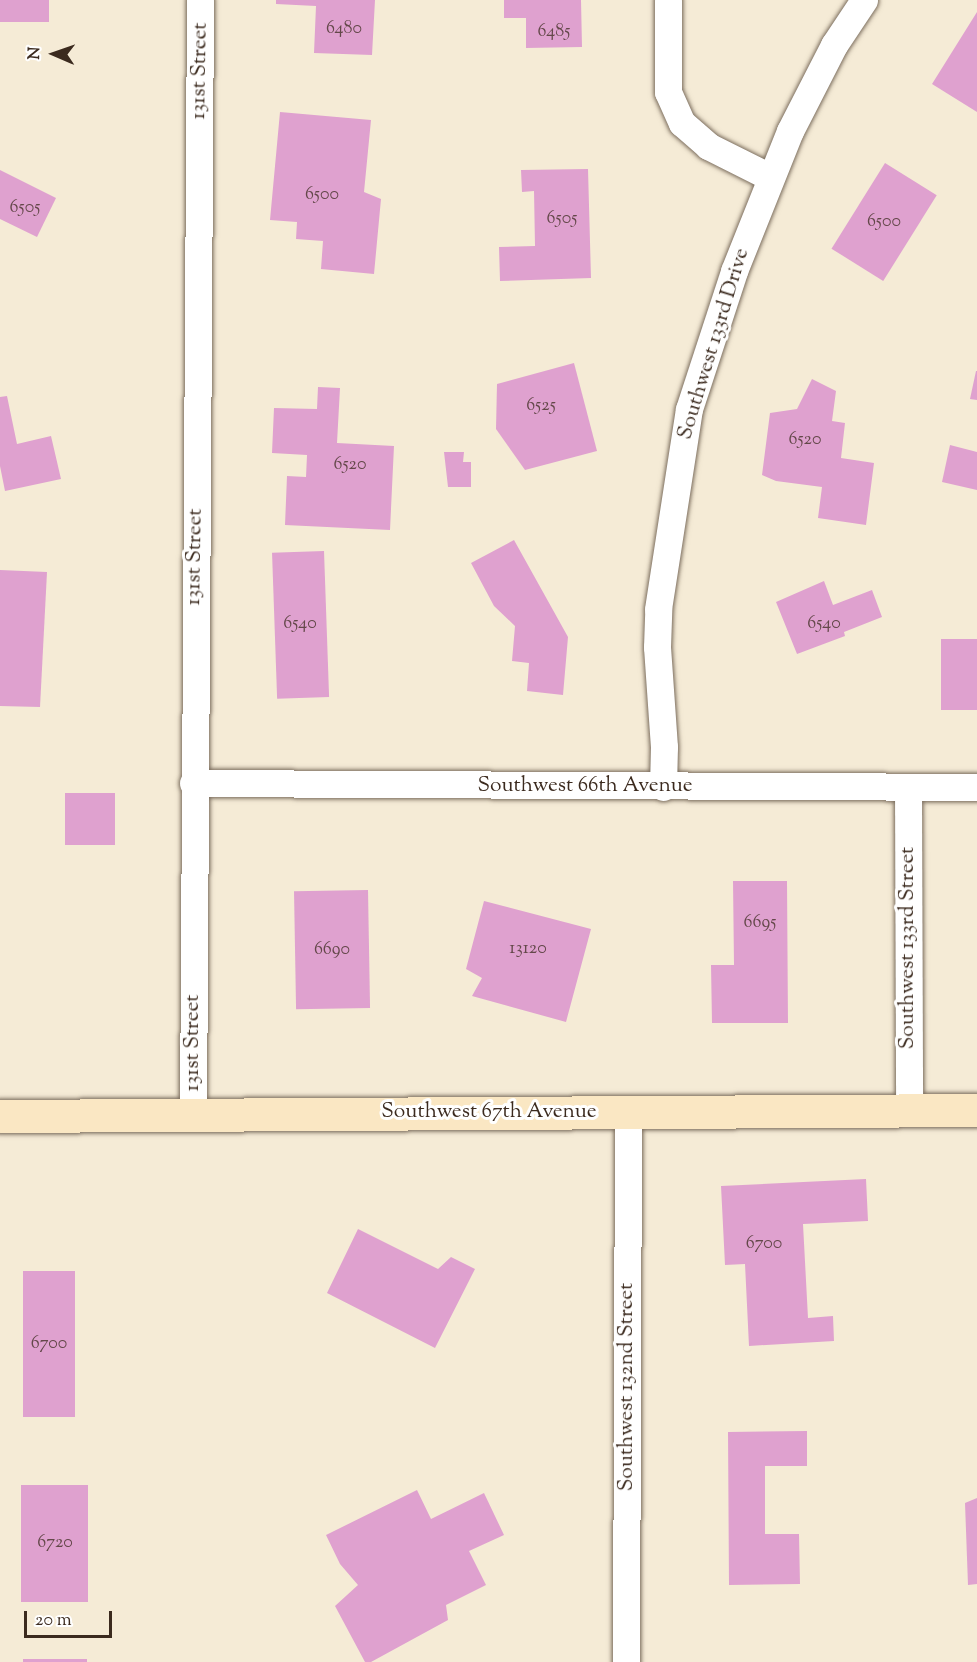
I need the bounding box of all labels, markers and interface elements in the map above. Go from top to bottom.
house number: 6480 [326,18,362,40]
house number: 6485 [538,21,570,43]
street label: 131st Street [187,22,213,120]
north arrow [24,24,84,84]
text: N [24,47,47,60]
house number: 6500 [305,184,339,206]
house number: 6505 [10,197,40,219]
house number: 6505 [547,208,577,230]
house number: 6500 [867,211,901,233]
street label: Southwest 133rd Drive [673,245,755,443]
house number: 6525 [526,395,556,417]
house number: 6520 [788,429,822,451]
house number: 6520 [333,454,367,476]
street label: 131st Street [182,508,208,606]
house number: 6540 [283,613,317,635]
house number: 6540 [807,613,841,635]
street label: Southwest 66th Avenue [477,773,693,799]
street label: Southwest 133rd Street [895,847,921,1049]
house number: 6695 [744,912,776,934]
house number: 13120 [509,938,547,960]
house number: 6690 [314,939,350,961]
street label: 131st Street [180,995,206,1091]
street label: Southwest 67th Avenue [381,1099,597,1125]
house number: 6700 [746,1233,782,1255]
street label: Southwest 132nd Street [614,1283,640,1491]
house number: 6700 [31,1333,67,1355]
house number: 6720 [37,1532,73,1554]
scale bar [27,1599,116,1637]
text: 20 m [35,1608,72,1634]

